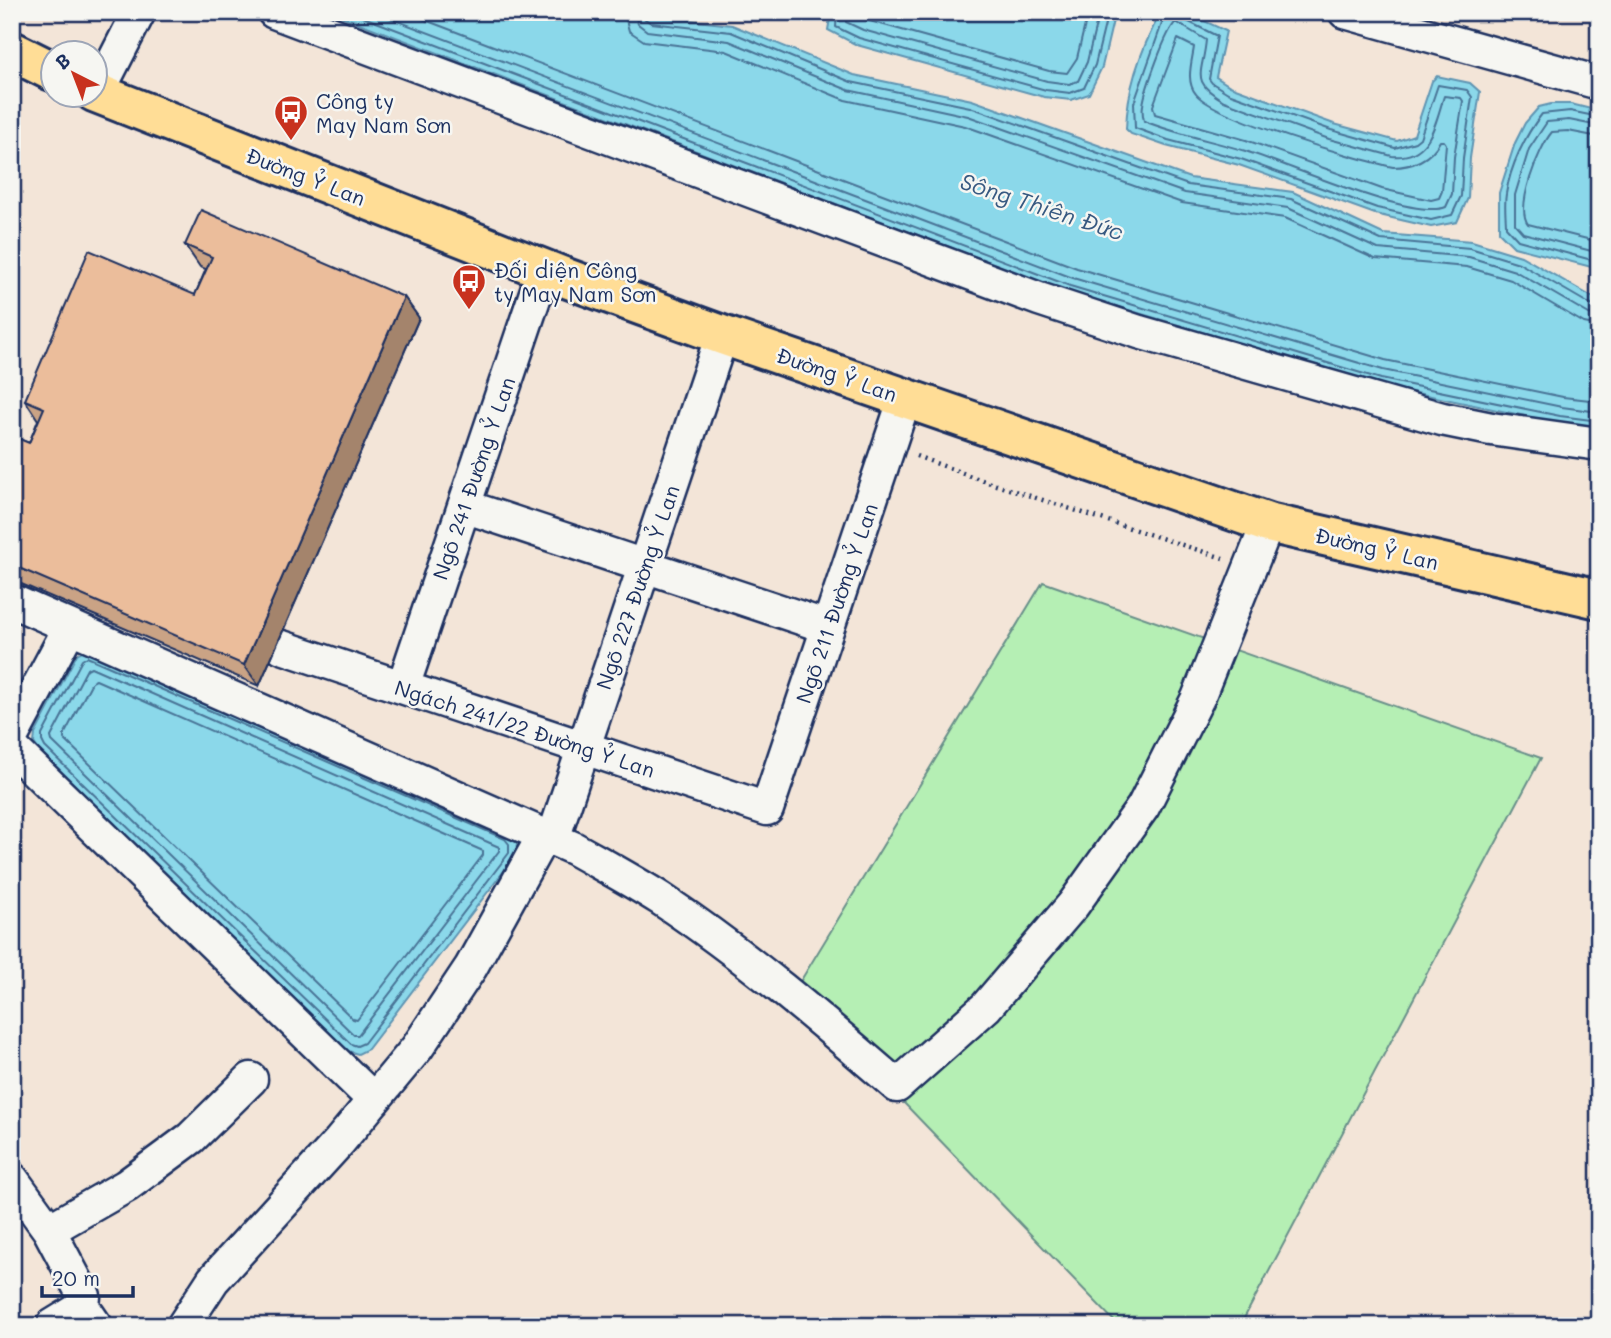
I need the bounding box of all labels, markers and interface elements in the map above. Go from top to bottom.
north arrow [38,38,108,108]
text: B [49,47,75,75]
place label: Công ty May Nam Sơn [316,87,451,138]
bus stop icon: Công ty May Nam Sơn [272,93,310,142]
street label: Đường Ỷ Lan [242,141,370,211]
water label: Sông Thiên Đức [957,165,1127,247]
place label: Đối diện Công ty May Nam Sơn [494,256,656,307]
bus stop icon: Đối diện Công ty May Nam Sơn [450,262,488,311]
street label: Đường Ỷ Lan [773,341,901,407]
street label: Ngõ 241 Đường Ỷ Lan [426,373,520,583]
street label: Ngõ 227 Đường Ỷ Lan [589,481,685,693]
street label: Ngõ 211 Đường Ỷ Lan [789,499,883,707]
street label: Đường Ỷ Lan [1313,521,1441,575]
street label: Ngách 241/22 Đường Ỷ Lan [391,673,659,783]
scale bar [42,1254,133,1298]
text: 20 m [52,1264,100,1291]

